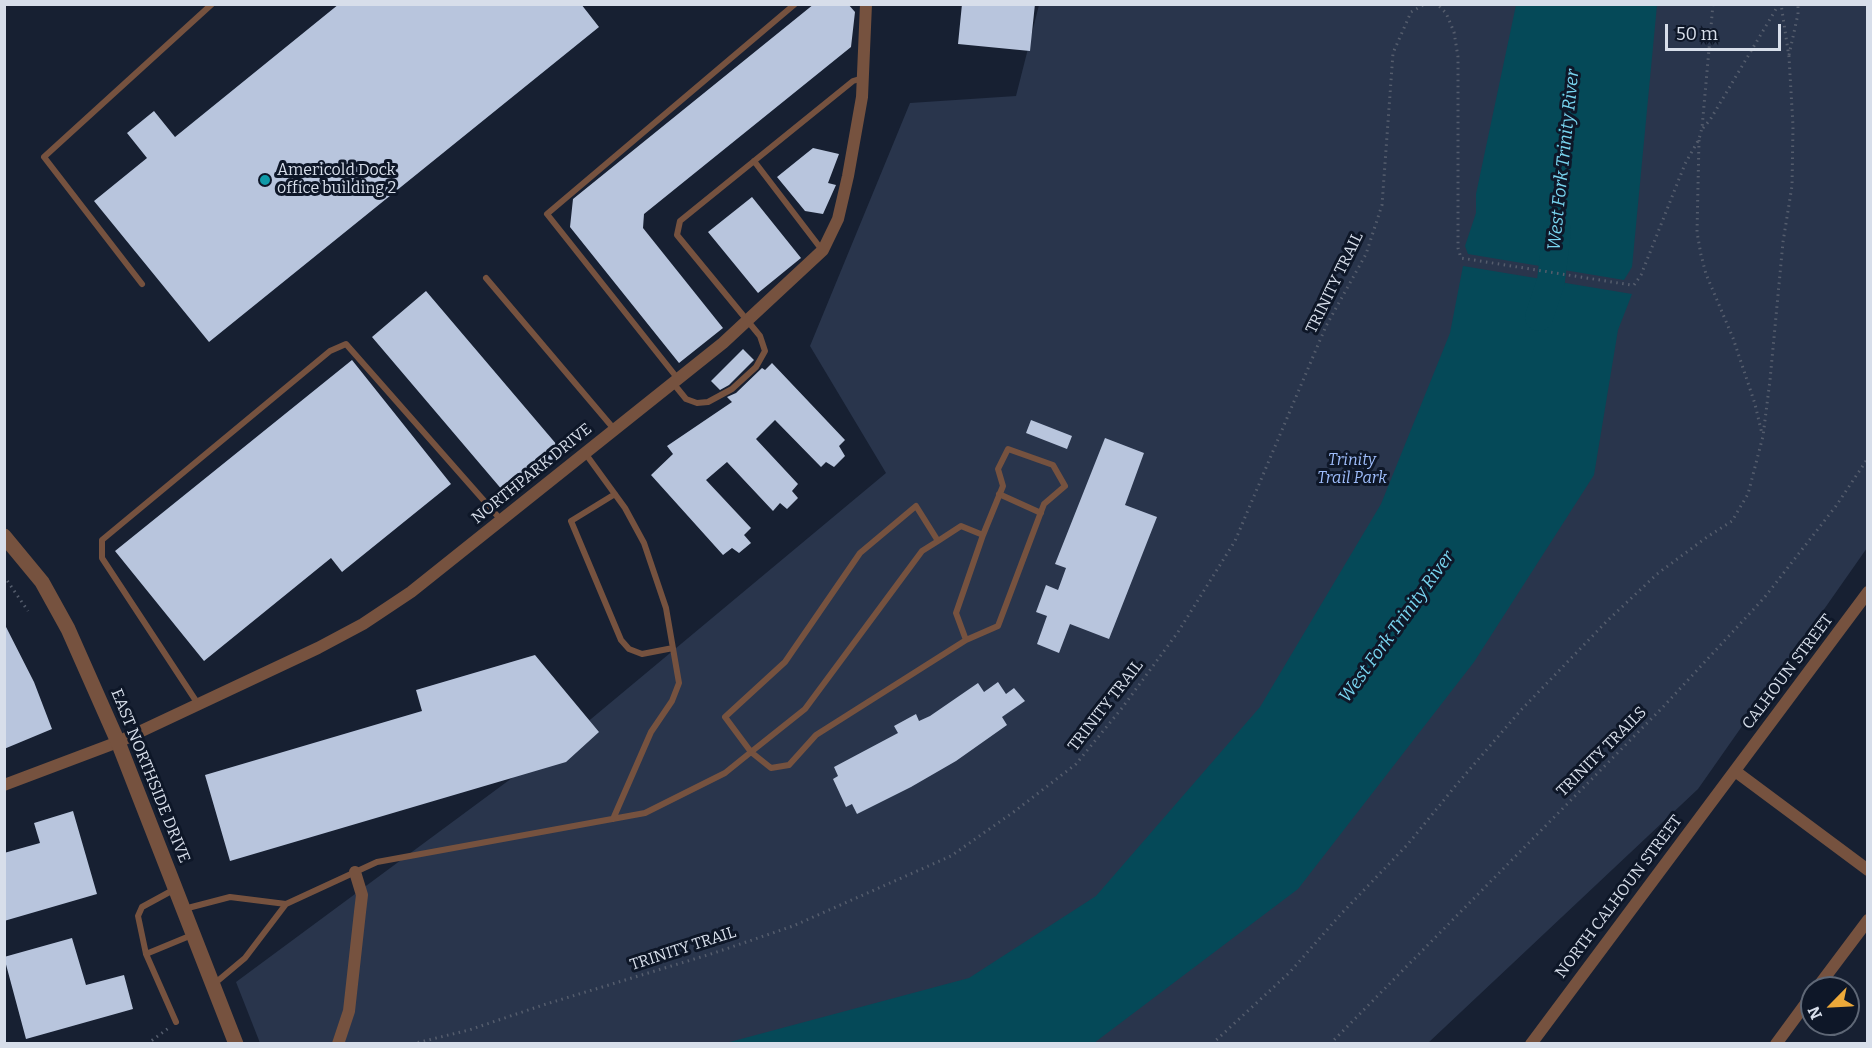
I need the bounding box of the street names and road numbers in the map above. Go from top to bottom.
street label: TRINITY TRAIL [1302,229,1368,337]
street label: NORTHPARK DRIVE [468,420,596,528]
street label: CALHOUN STREET [1739,611,1837,733]
street label: TRINITY TRAIL [1064,657,1148,755]
street label: EAST NORTHSIDE DRIVE [106,686,194,866]
street label: TRINITY TRAILS [1553,703,1651,801]
street label: NORTH CALHOUN STREET [1552,812,1686,982]
street label: TRINITY TRAIL [628,923,738,975]

